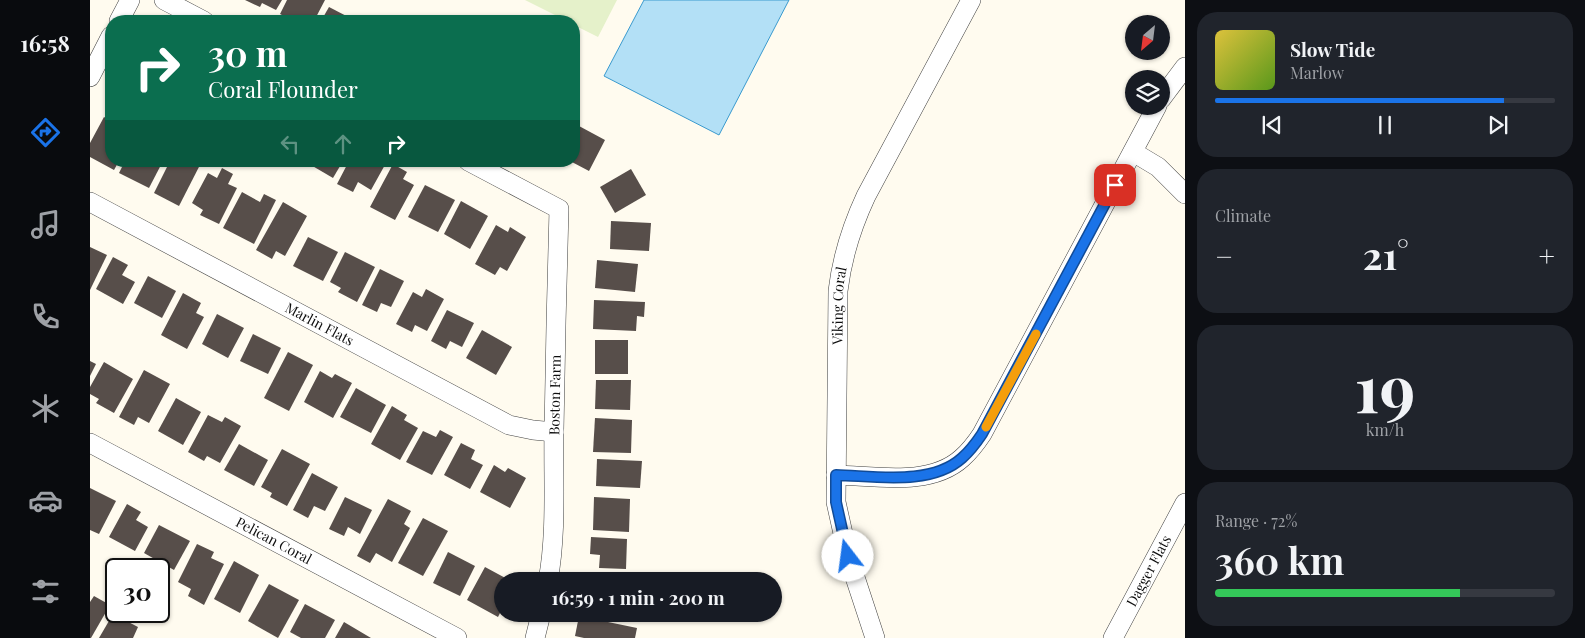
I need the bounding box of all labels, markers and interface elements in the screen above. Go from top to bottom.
north arrow [1125,15,1170,60]
map controls [1125,15,1170,115]
text: 16:58 [20,28,70,58]
text: 30 m [208,29,288,76]
icon: right [125,35,190,100]
text: Slow Tide [1290,36,1375,62]
text: Marlow [1290,62,1344,83]
button: layers [1125,70,1170,115]
text: Coral Flounder [208,74,358,104]
icon: previous [1258,111,1286,139]
icon: pause [1371,111,1399,139]
icon: next [1484,111,1512,139]
icon: directions [28,115,63,150]
icon: left [276,130,304,158]
icon: ahead [329,130,357,158]
icon: right [382,130,410,158]
pin [1094,164,1136,206]
icon: arrive [1101,171,1129,199]
text: Climate [1215,205,1271,226]
icon: music [28,207,63,242]
text: 21° [1363,229,1409,280]
text: − [1215,237,1233,274]
text: + [1539,237,1555,274]
street label: Viking Coral [827,265,851,346]
street label: Marlin Flats [282,298,357,350]
icon: phone [28,299,63,334]
text: 19 [1355,343,1415,429]
street label: Boston Farm [544,354,565,435]
icon: climate [28,391,63,426]
text: km/h [1366,419,1404,440]
icon: car [28,483,63,518]
text: Range · 72% [1215,510,1297,531]
street label: Pelican Coral [233,512,315,568]
position arrow [821,529,873,581]
street label: Dagger Flats [1122,532,1175,610]
text: 360 km [1215,534,1344,585]
speed limit sign: 30 [105,558,170,623]
icon: filters [28,574,63,609]
text: 16:59 · 1 min · 200 m [551,584,725,610]

